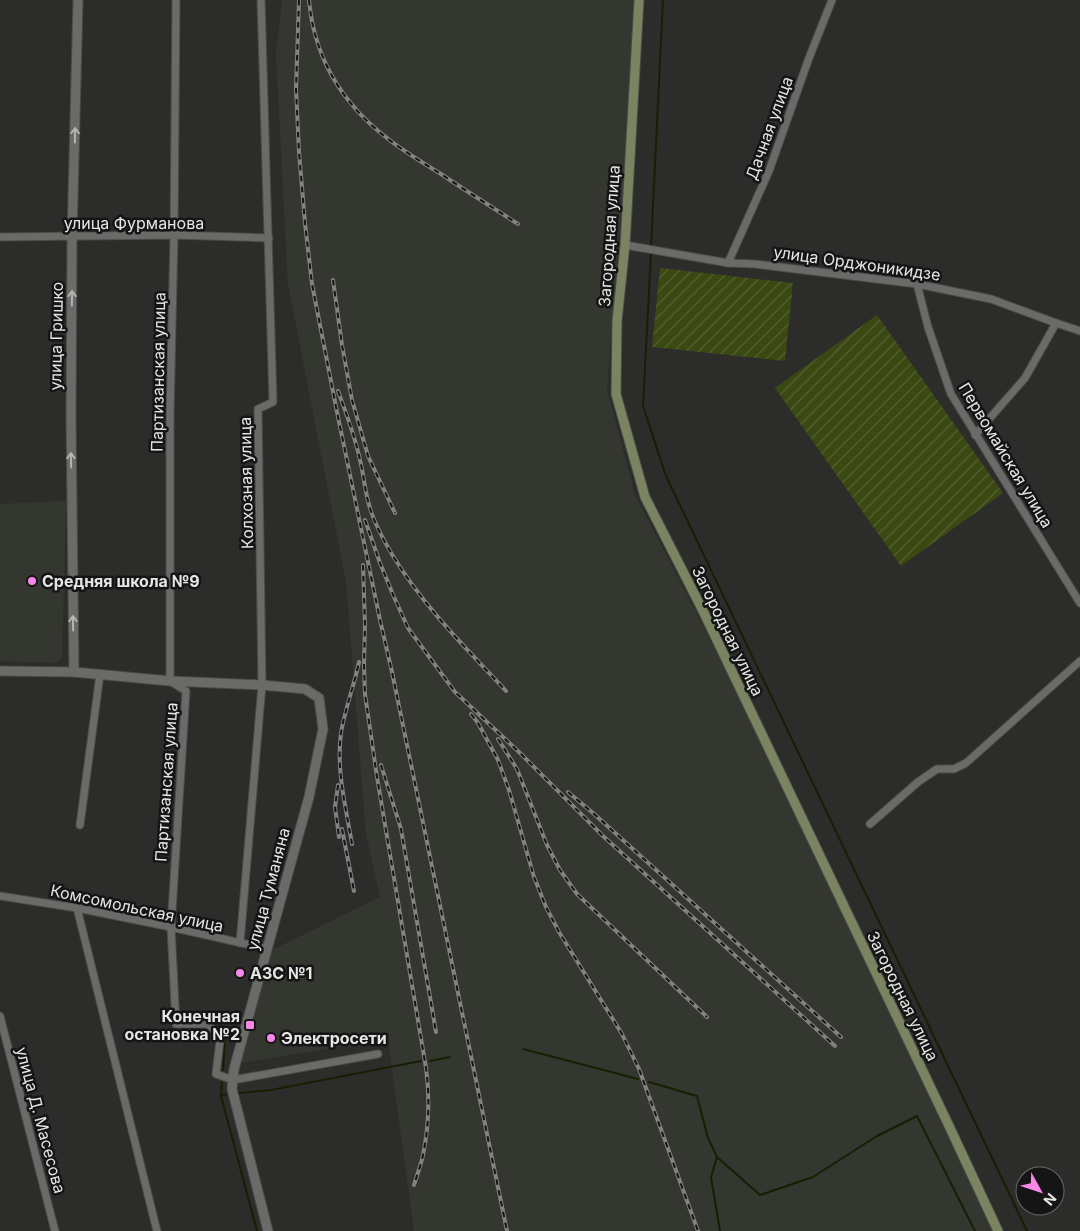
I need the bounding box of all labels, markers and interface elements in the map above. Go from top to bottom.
street label: Дачная улица [741,74,797,182]
one-way arrow [70,128,79,144]
street label: Загородная улица [594,165,624,307]
street label: улица Фурманова [64,213,204,233]
street label: улица Орджоникидзе [772,241,942,285]
street label: улица Гришко [45,282,67,390]
one-way arrow [67,290,77,306]
street label: Партизанская улица [147,292,169,452]
street label: Первомайская улица [955,379,1057,531]
street label: Колхозная улица [235,417,257,549]
one-way arrow [66,453,76,469]
street label: Загородная улица [688,563,768,699]
place label: Средняя школа №9 [42,571,200,591]
marker: Средняя школа №9 [26,575,38,587]
one-way arrow [68,615,78,632]
street label: Партизанская улица [150,702,182,862]
street label: улица Туманяна [242,825,294,953]
street label: Комсомольская улица [49,880,225,936]
street label: Загородная улица [863,928,943,1064]
place label: АЗС №1 [250,963,312,983]
marker: АЗС №1 [234,967,246,979]
place label: Конечная остановка №2 [124,1006,240,1044]
marker: Конечная остановка №2 [244,1019,256,1031]
place label: Электросети [281,1028,387,1048]
marker: Электросети [265,1032,277,1044]
street label: улица Д. Масесова [12,1045,70,1195]
north arrow [1015,1166,1065,1216]
text: N [1040,1190,1060,1209]

